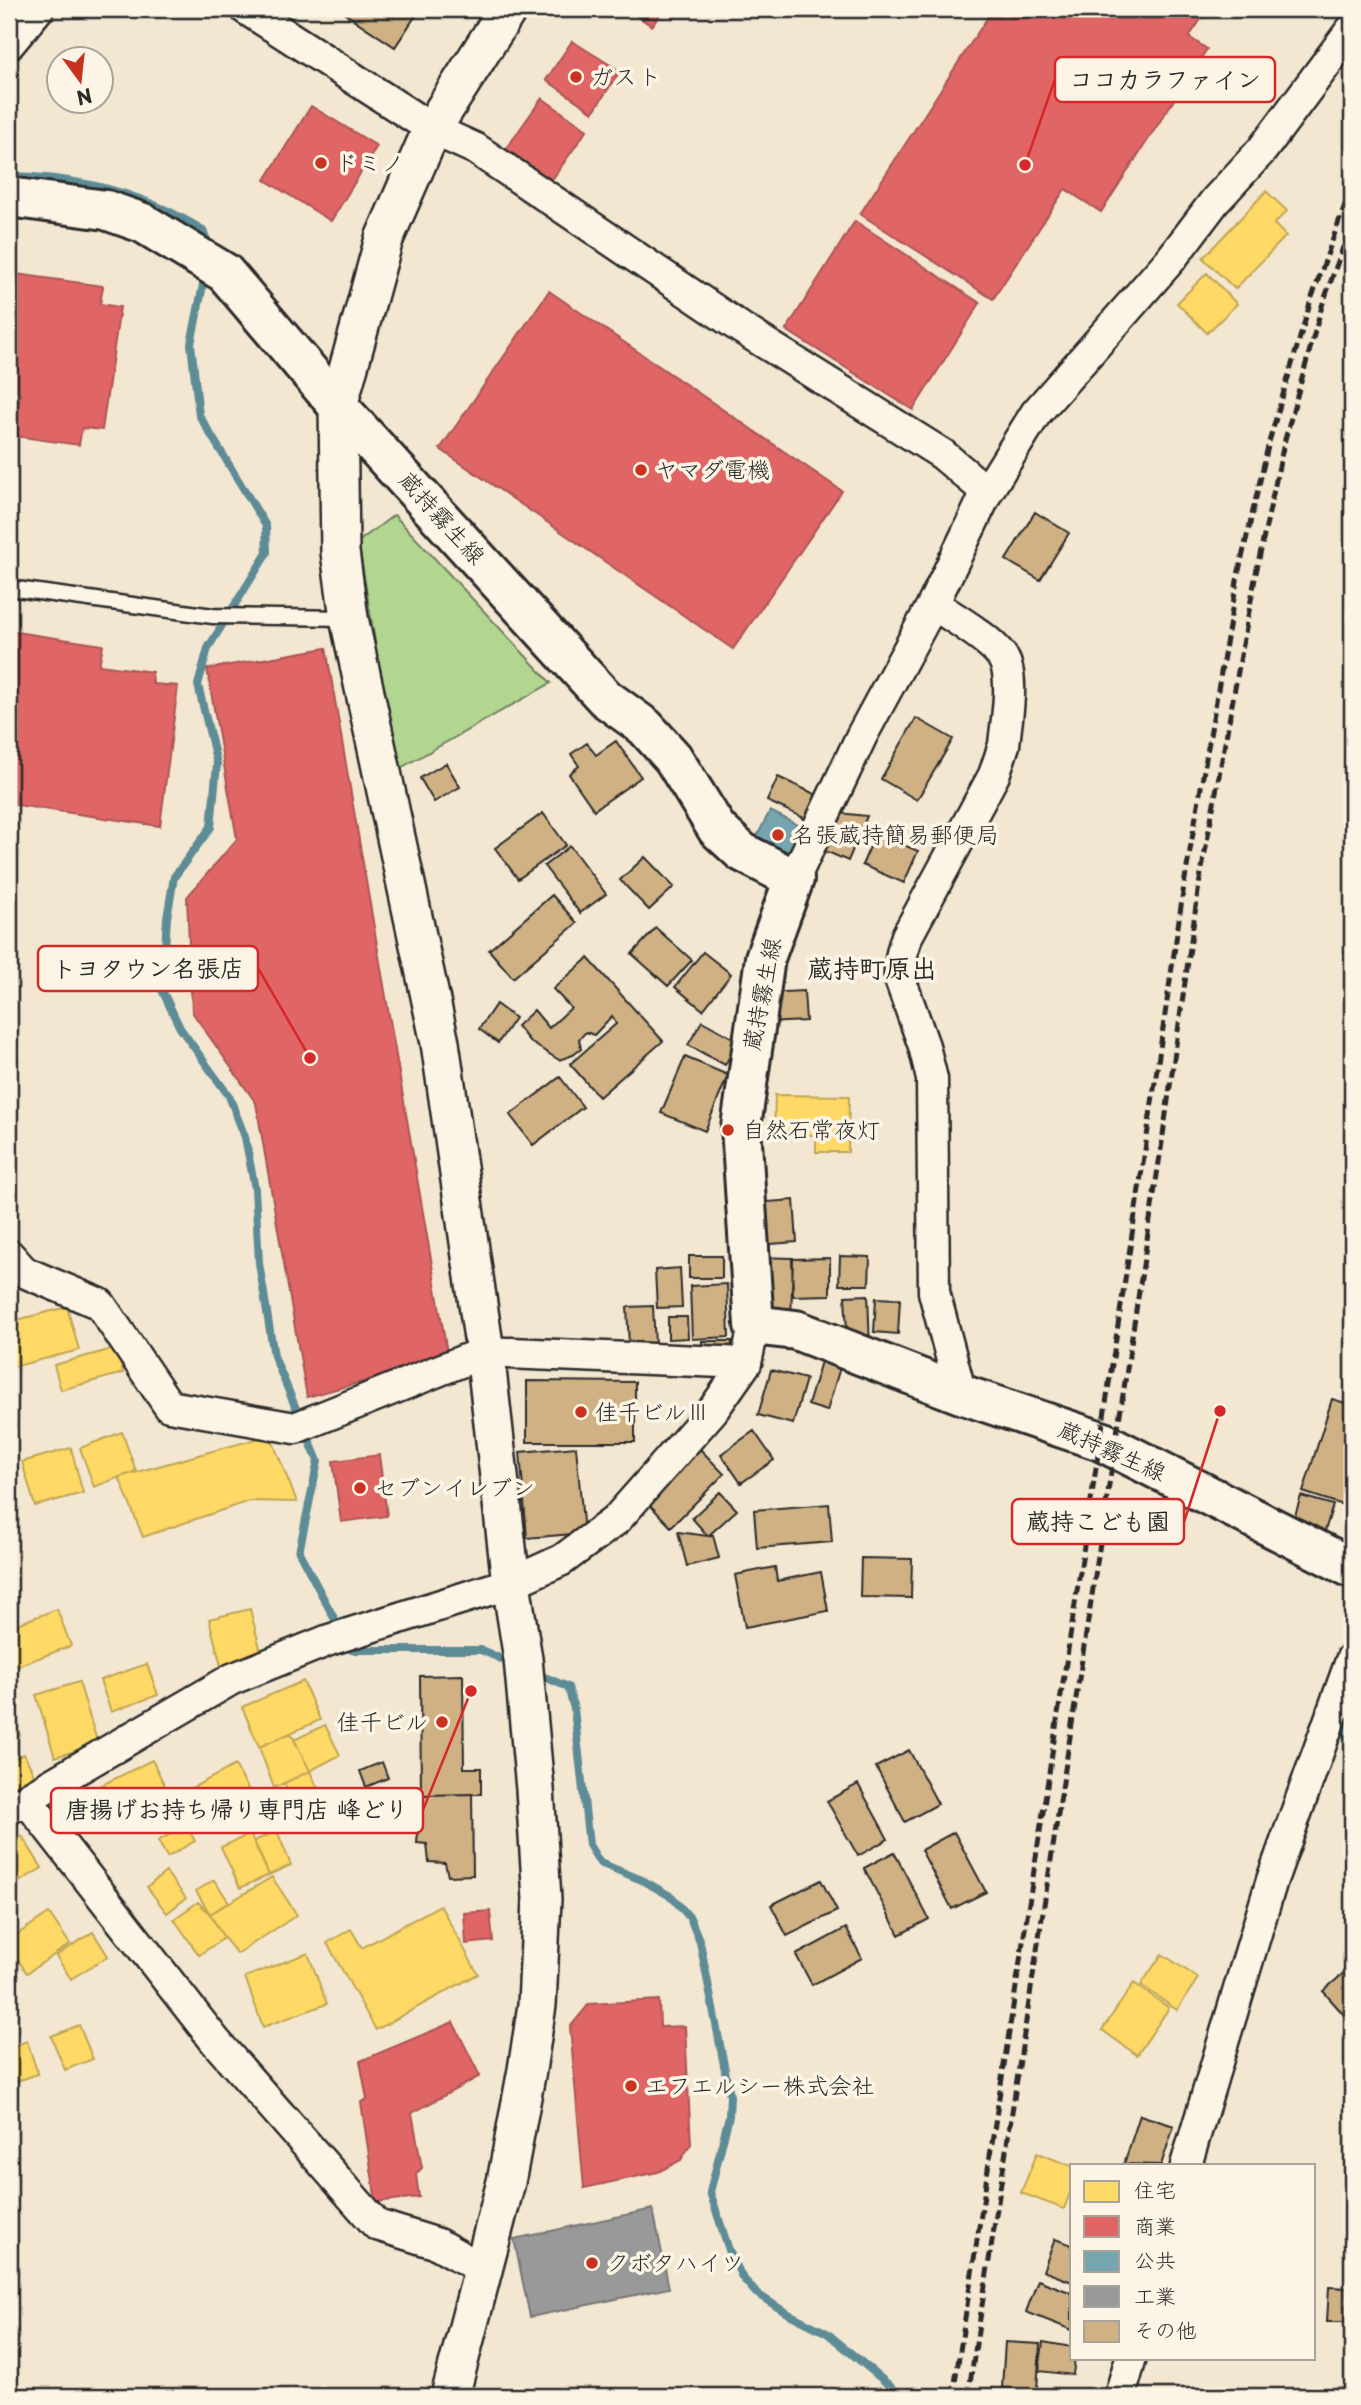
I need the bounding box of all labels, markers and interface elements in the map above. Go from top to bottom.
north arrow [46,46,116,116]
callout: ココカラファイン [1055,57,1275,102]
place label: ガスト [590,58,661,93]
text: ココカラファイン [1069,60,1261,96]
marker: ガスト [568,69,584,85]
text: N [74,82,96,113]
place label: ドミノ [335,144,404,179]
marker: ドミノ [313,155,329,171]
place label: ヤマダ電機 [655,451,770,486]
marker: ヤマダ電機 [633,462,649,478]
street label: 蔵持霧生線 [392,463,495,571]
place label: 名張蔵持簡易郵便局 [792,816,999,851]
marker: 名張蔵持簡易郵便局 [770,827,786,843]
street label: 蔵持霧生線 [732,934,789,1053]
callout: トヨタウン名張店 [38,946,258,991]
district label: 蔵持町原出 [807,948,937,987]
text: トヨタウン名張店 [52,949,244,985]
place label: 自然石常夜灯 [742,1111,880,1146]
marker: 自然石常夜灯 [720,1122,736,1138]
place label: 佳千ビルⅢ [595,1393,710,1428]
marker: 佳千ビルⅢ [573,1404,589,1420]
street label: 蔵持霧生線 [1053,1410,1172,1489]
place label: セブンイレブン [374,1469,535,1504]
marker: セブンイレブン [352,1480,368,1496]
callout: 蔵持こども園 [1012,1499,1184,1544]
text: 蔵持こども園 [1026,1502,1170,1538]
place label: 佳千ビル [336,1703,428,1738]
marker: 佳千ビル [434,1714,450,1730]
callout: 唐揚げお持ち帰り専門店 峰どり [51,1788,423,1833]
text: 唐揚げお持ち帰り専門店 峰どり [65,1790,409,1826]
place label: エフエルシー株式会社 [645,2067,875,2102]
marker: エフエルシー株式会社 [623,2078,639,2094]
legend [1070,2164,1316,2360]
text: 住宅 [1134,2173,1176,2205]
text: 商業 [1134,2209,1176,2241]
text: 公共 [1134,2243,1176,2275]
place label: クボタハイツ [606,2244,744,2279]
marker: クボタハイツ [584,2255,600,2271]
text: 工業 [1134,2279,1176,2311]
text: その他 [1134,2313,1197,2345]

